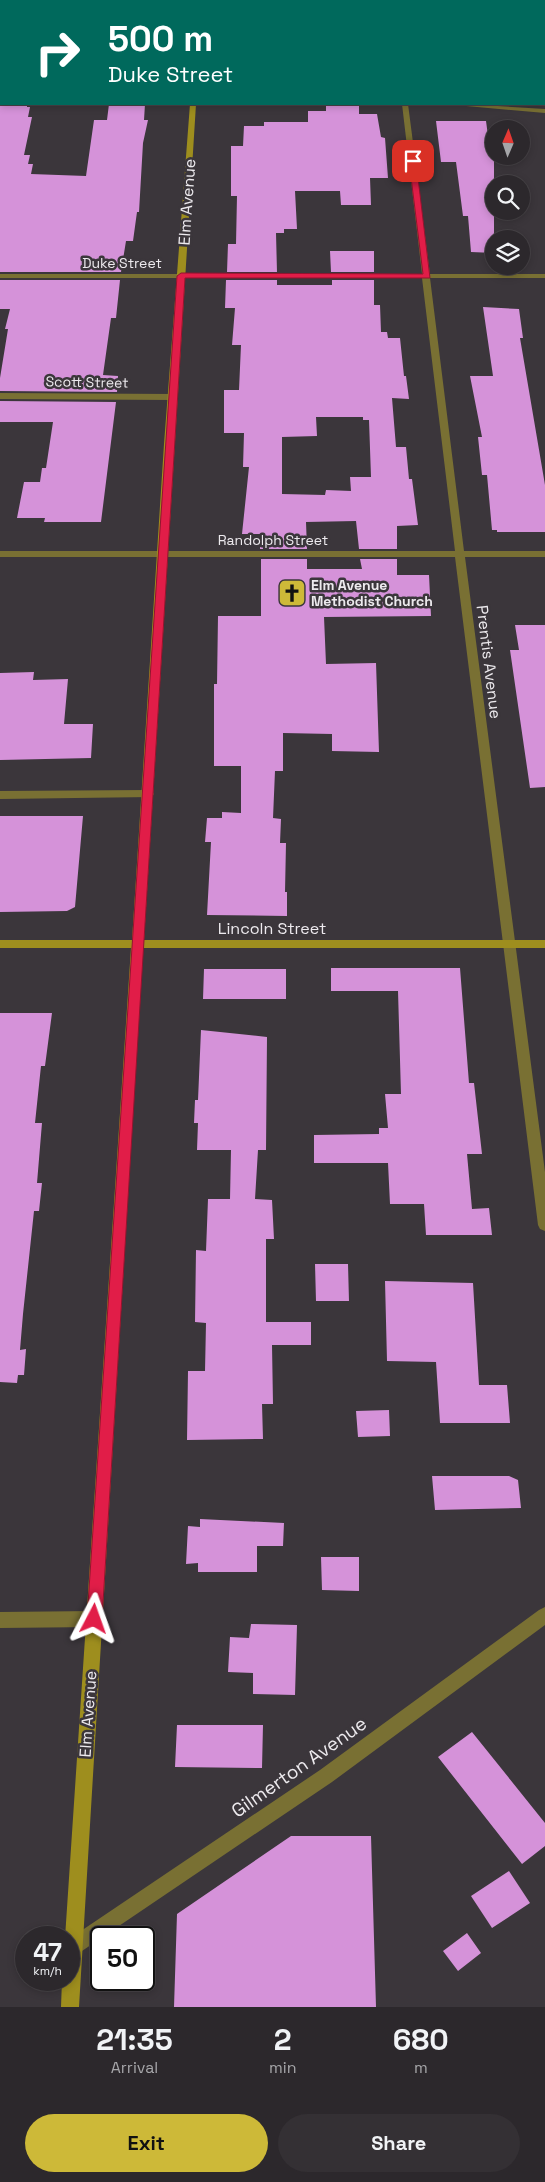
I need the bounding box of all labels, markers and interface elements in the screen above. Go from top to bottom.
text: 500 m [108,17,213,61]
icon: right [25,20,90,85]
text: Duke Street [108,60,233,88]
north arrow [485,120,530,165]
map controls [485,120,530,275]
pin [392,140,434,182]
icon: arrive [399,147,427,175]
street label: Elm Avenue [173,158,201,246]
button: search [485,175,530,220]
button: layers [485,230,530,275]
street label: Duke Street [82,254,162,272]
street label: Scott Street [45,372,129,392]
street label: Randolph Street [218,531,328,549]
place label: Elm Avenue Methodist Church [311,576,433,610]
church icon: Elm Avenue Methodist Church [277,578,307,608]
street label: Prentis Avenue [472,604,506,720]
street label: Lincoln Street [218,918,326,939]
position arrow [67,1592,119,1644]
street label: Elm Avenue [74,1670,102,1758]
street label: Gilmerton Avenue [226,1711,372,1823]
speed limit sign: 50 [90,1926,155,1991]
text: 47 [33,1936,62,1968]
text: km/h [33,1963,62,1979]
text: 21:35 [96,2020,173,2059]
text: 2 [274,2020,292,2059]
text: 680 [393,2020,449,2059]
text: Arrival [111,2057,158,2078]
text: min [269,2057,297,2078]
text: m [414,2057,428,2078]
button: Exit [25,2114,268,2172]
button: Share [278,2114,520,2172]

